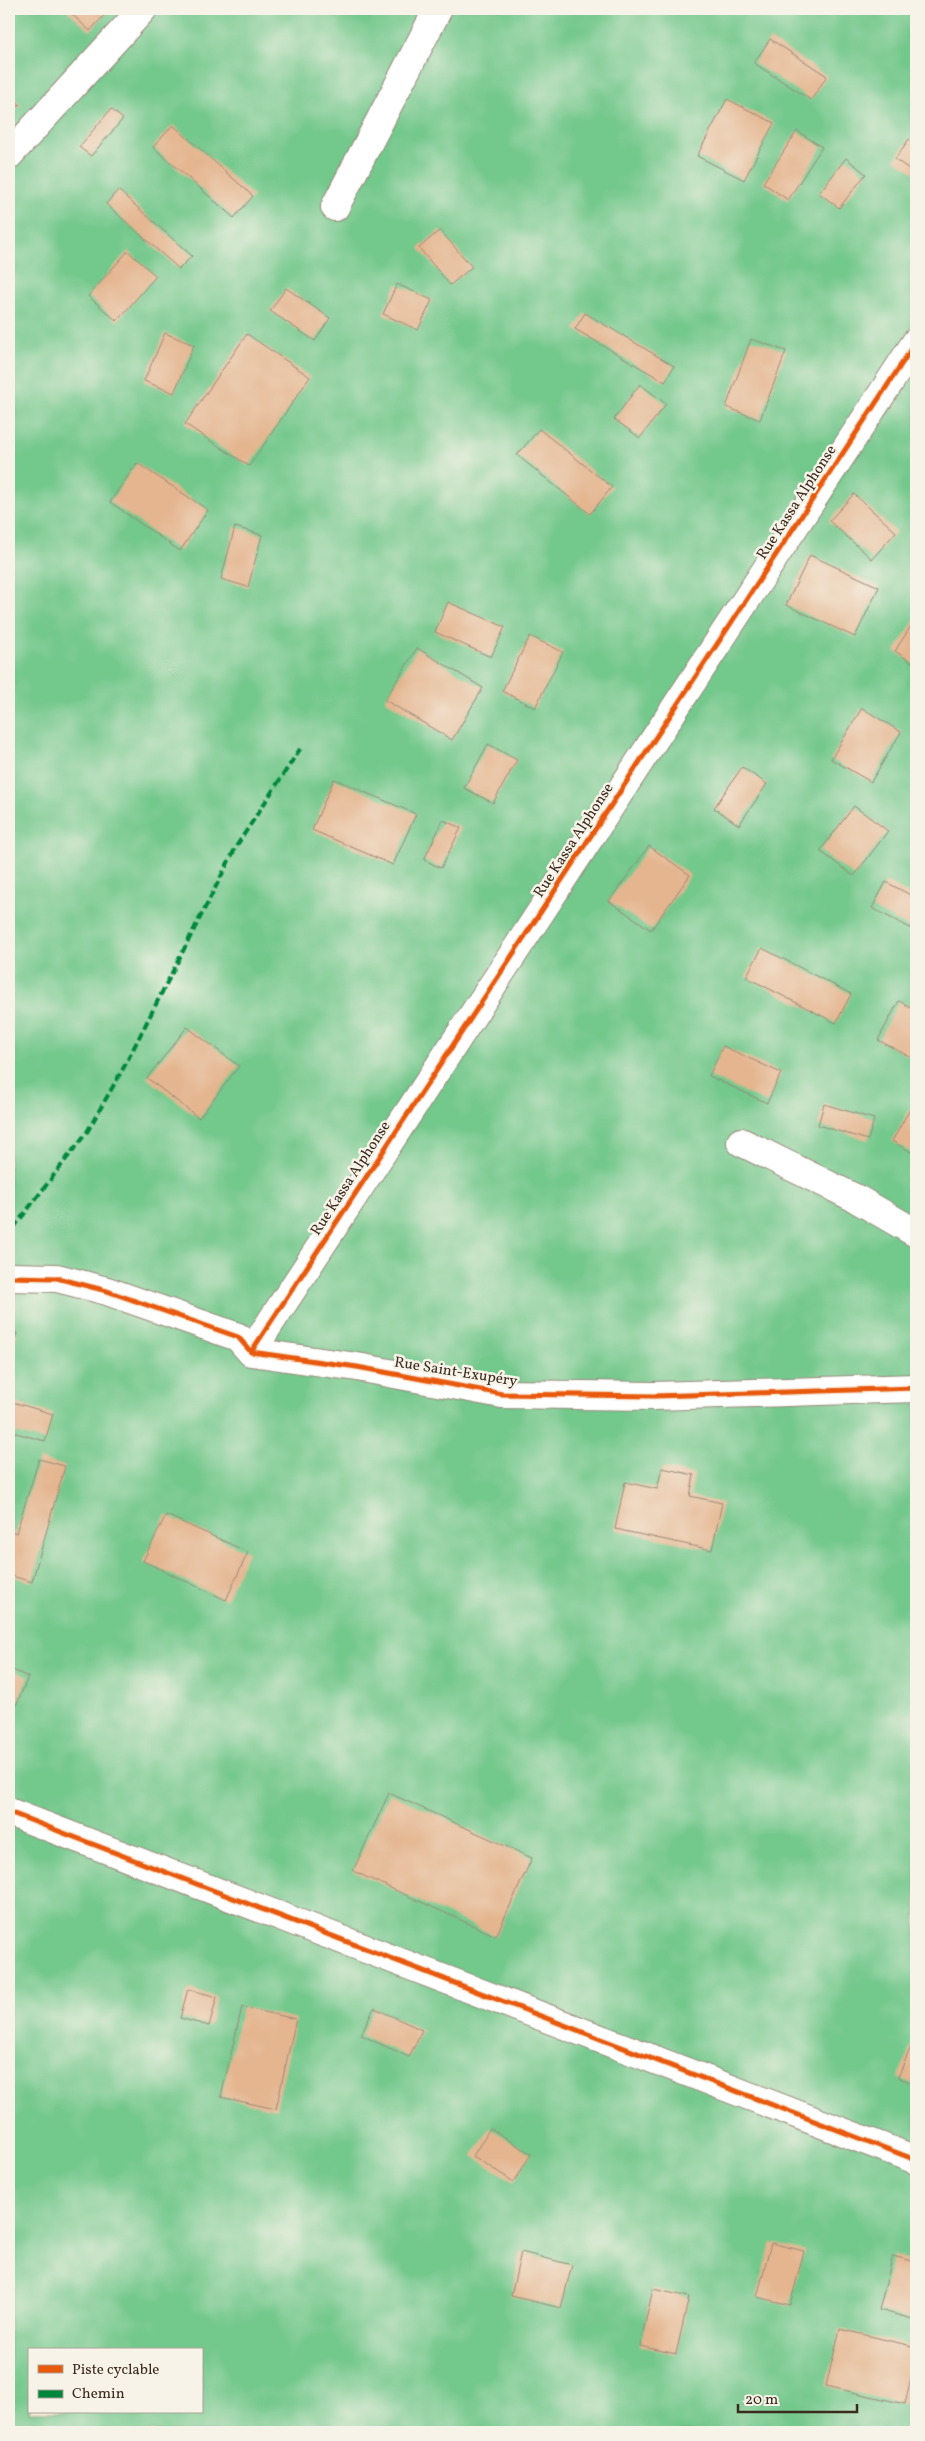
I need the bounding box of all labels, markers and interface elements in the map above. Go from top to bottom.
street label: Rue Kassa Alphonse [752,441,842,564]
street label: Rue Kassa Alphonse [529,779,619,902]
street label: Rue Kassa Alphonse [306,1117,396,1240]
street label: Rue Saint-Exupéry [393,1352,519,1393]
legend [28,2348,202,2414]
text: Piste cyclable [72,2360,159,2381]
scale bar [738,2381,856,2413]
text: Chemin [72,2384,125,2405]
text: 20 m [745,2390,778,2411]

